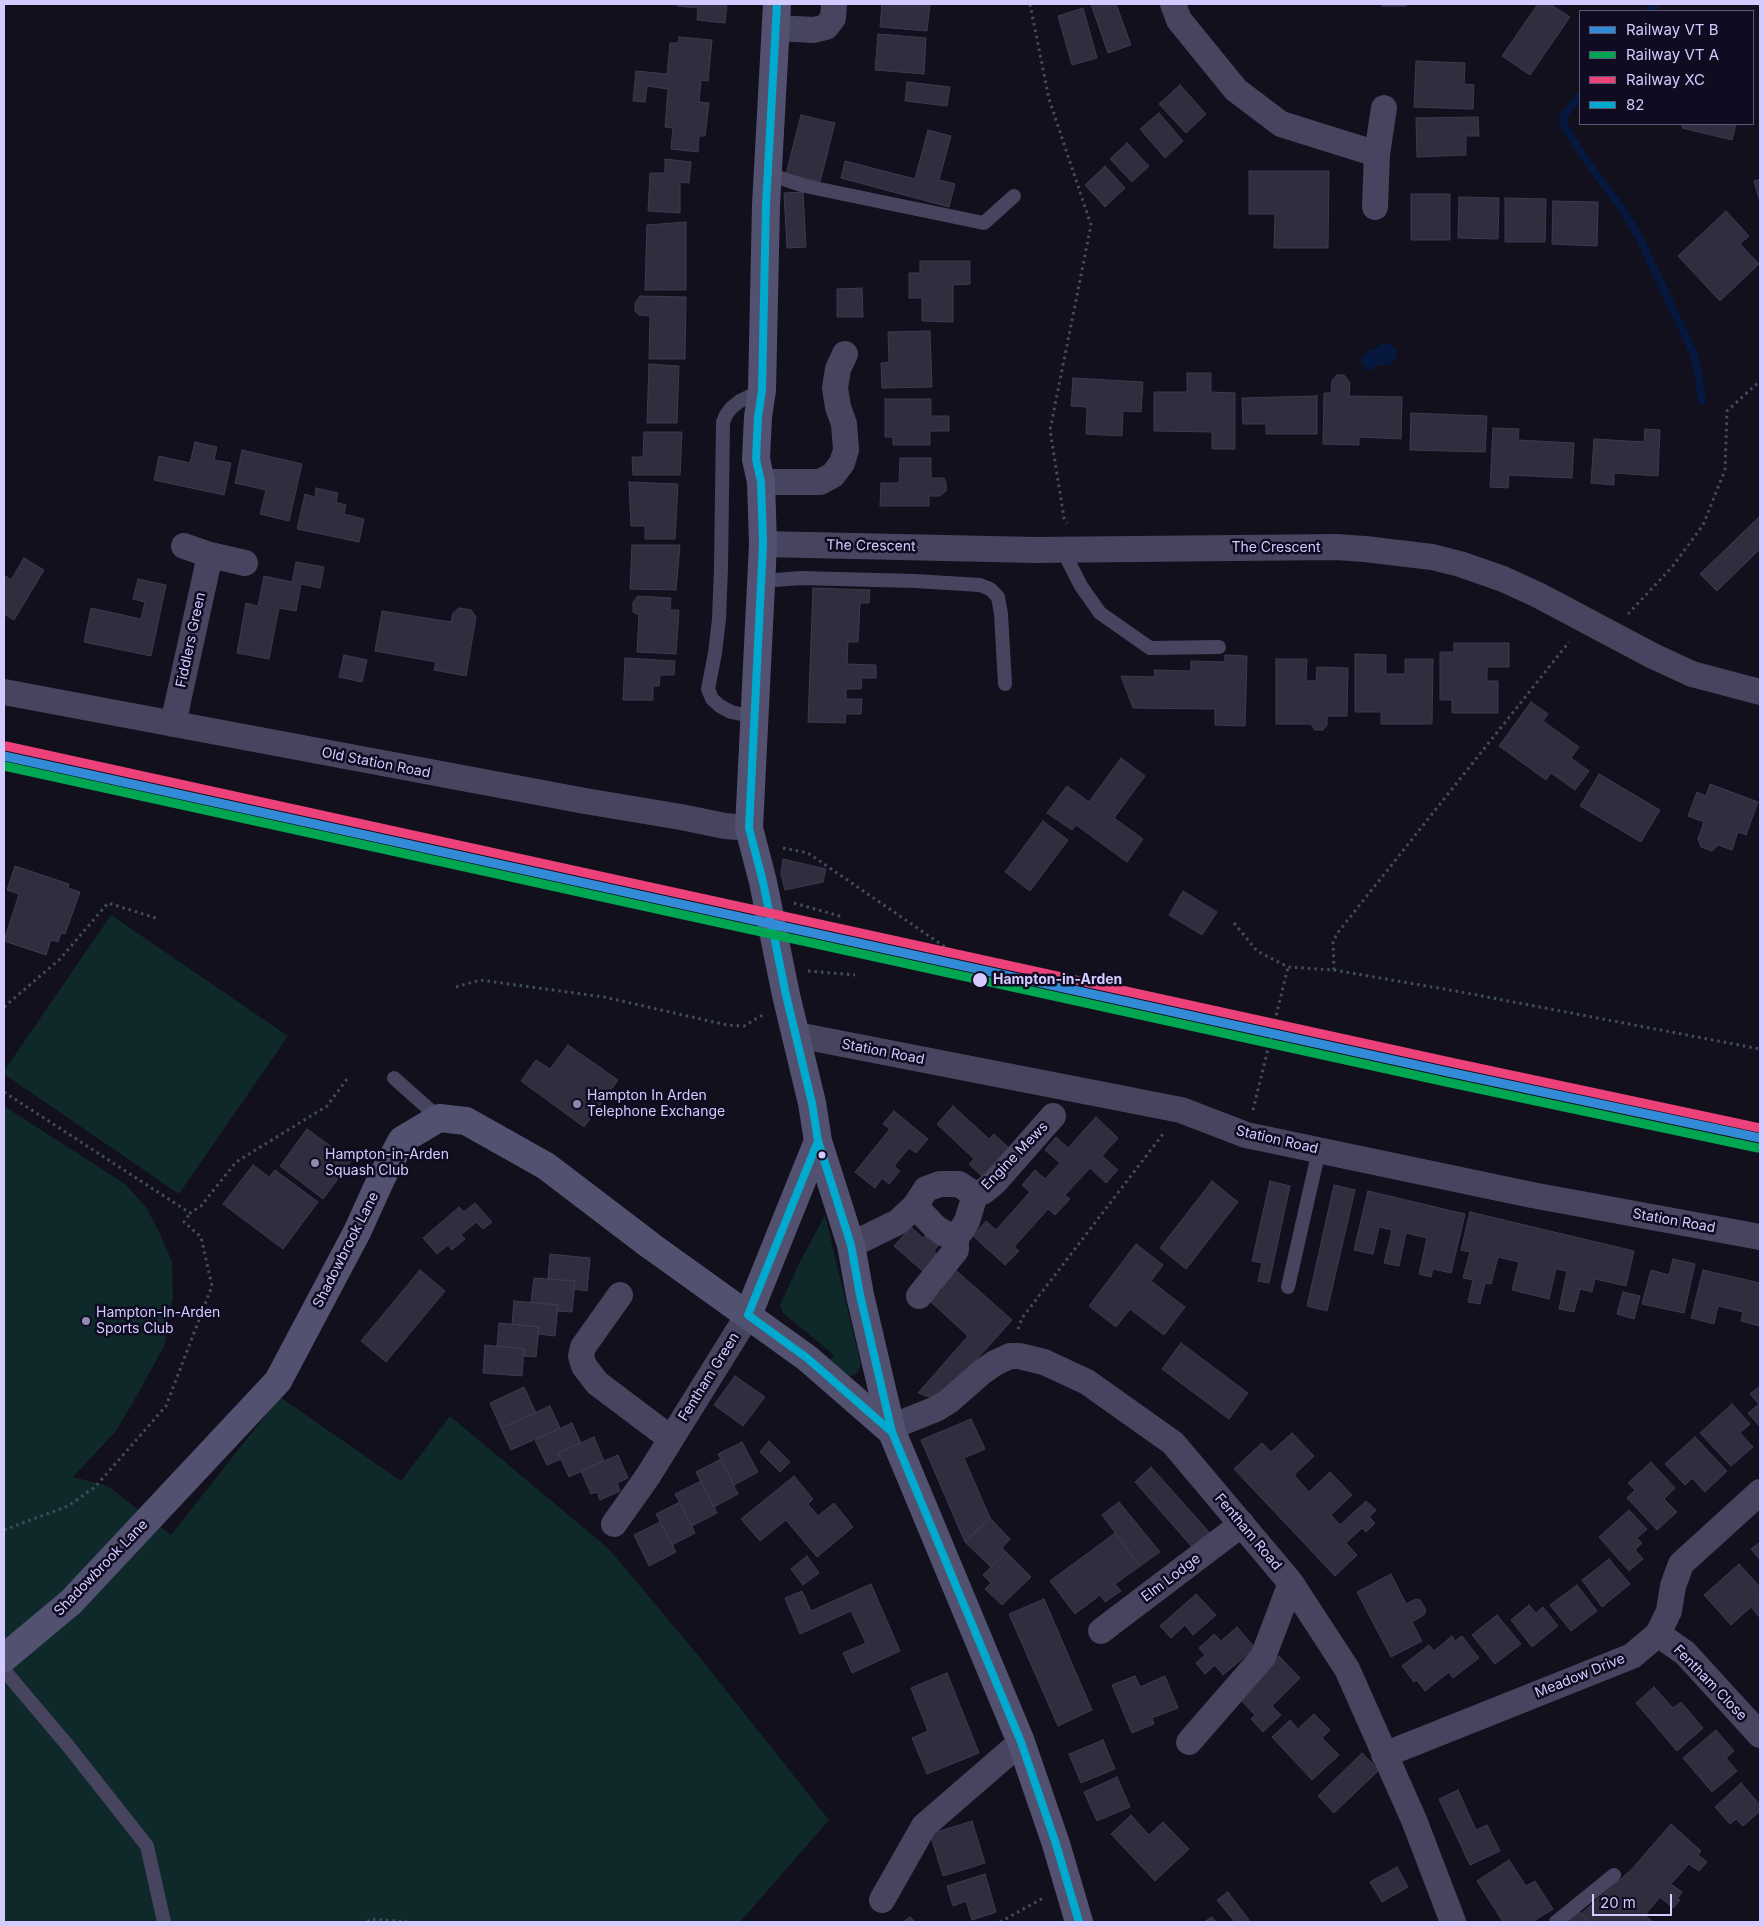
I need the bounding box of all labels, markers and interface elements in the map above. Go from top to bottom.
legend [1579,10,1754,125]
text: Railway VT B [1626,20,1718,39]
text: Railway VT A [1626,45,1719,64]
text: Railway XC [1626,70,1705,89]
text: 82 [1626,95,1644,114]
street label: The Crescent [826,537,916,555]
street label: The Crescent [1231,540,1321,556]
street label: Fiddlers Green [173,591,209,689]
street label: Old Station Road [320,744,432,782]
marker: Hampton-in-Arden [971,971,989,989]
place label: Hampton-in-Arden [993,972,1122,988]
street label: Station Road [840,1036,926,1068]
place label: Hampton In Arden Telephone Exchange [587,1088,725,1120]
marker: Hampton In Arden Telephone Exchange [571,1098,583,1110]
street label: Engine Mews [978,1118,1052,1194]
street label: Station Road [1234,1122,1320,1158]
place label: Hampton-in-Arden Squash Club [325,1147,449,1180]
unlabelled marker [817,1150,827,1160]
marker: Hampton-in-Arden Squash Club [309,1157,321,1169]
street label: Shadowbrook Lane [310,1189,382,1311]
street label: Station Road [1631,1205,1717,1237]
place label: Hampton-In-Arden Sports Club [96,1305,220,1338]
marker: Hampton-In-Arden Sports Club [80,1315,92,1327]
street label: Fentham Green [675,1330,743,1424]
street label: Fentham Road [1211,1490,1285,1574]
street label: Shadowbrook Lane [51,1516,151,1620]
street label: Elm Lodge [1138,1550,1204,1606]
street label: Fentham Close [1670,1642,1750,1724]
street label: Meadow Drive [1533,1650,1627,1702]
scale bar [1594,1884,1674,1916]
text: 20 m [1600,1893,1636,1912]

